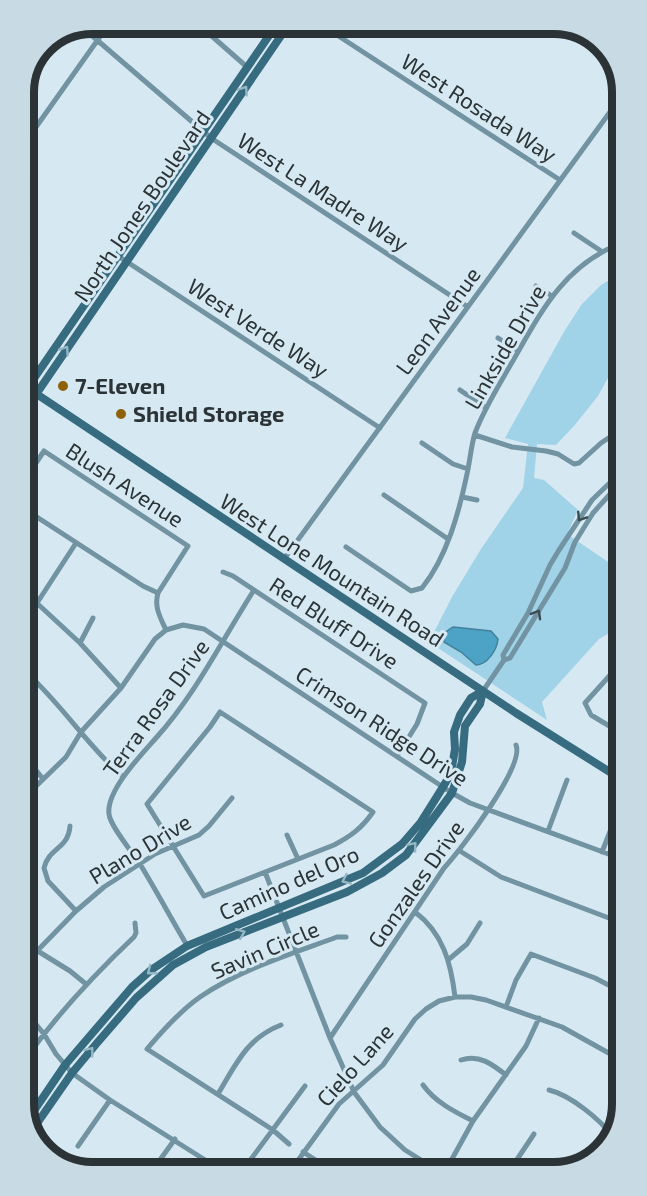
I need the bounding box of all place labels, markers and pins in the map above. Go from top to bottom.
place label: 7-Eleven [75,372,165,398]
marker: 7-Eleven [56,379,70,393]
place label: Shield Storage [133,400,284,426]
marker: Shield Storage [114,407,128,421]

